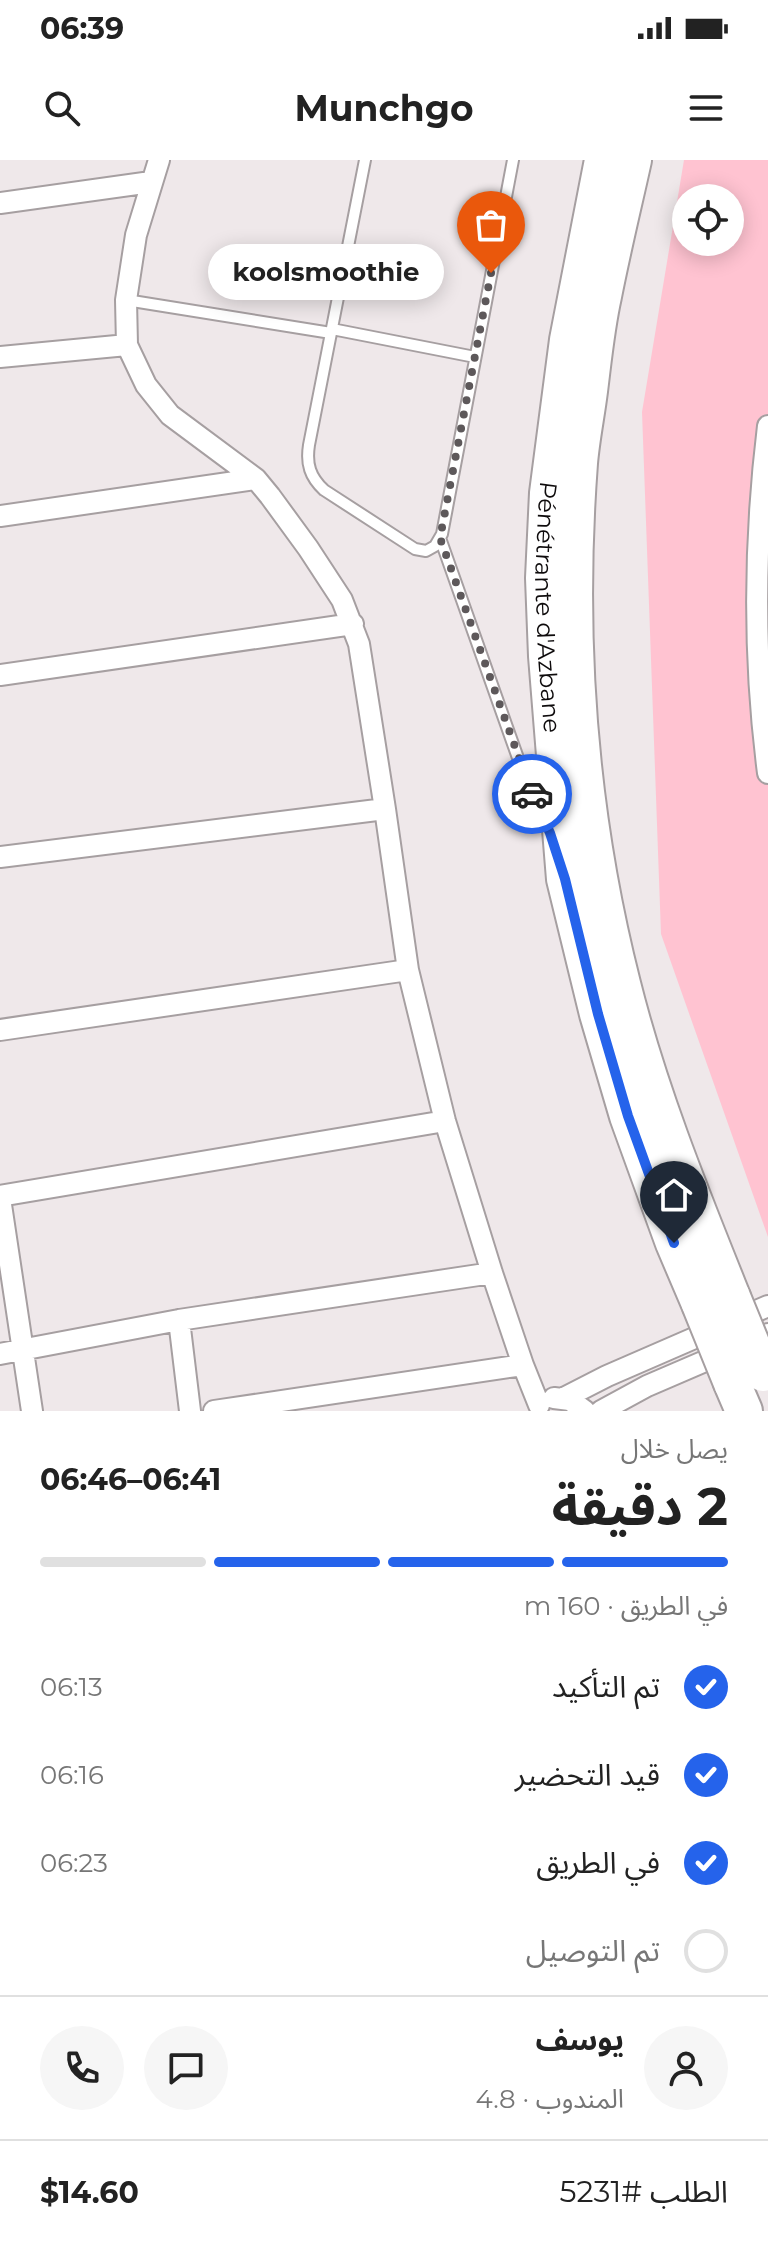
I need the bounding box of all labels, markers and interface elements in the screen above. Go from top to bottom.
text: 06:39 [40,10,124,47]
icon: search [40,86,84,130]
text: Munchgo [294,86,474,130]
icon: menu [684,86,728,130]
map controls [672,184,744,256]
button: locate [672,184,744,256]
pin [457,191,525,273]
icon: bag [469,203,513,247]
callout: koolsmoothie [207,245,443,301]
text: koolsmoothie [232,256,420,288]
street label: Pénétrante d'Azbane [529,480,568,734]
courier [492,754,572,834]
icon: car [510,772,554,816]
pin [640,1161,708,1243]
icon: home [652,1173,696,1217]
text: يصل خلال [621,1433,728,1465]
text: 06:41–06:46 [40,1461,221,1498]
text: 2 دقيقة [552,1475,728,1538]
text: في الطريق · 160 m [524,1590,728,1622]
icon: check [684,1665,728,1709]
text: تم التأكيد [552,1668,660,1705]
text: 06:13 [40,1671,103,1703]
icon: check [684,1753,728,1797]
text: قيد التحضير [515,1756,660,1793]
text: 06:16 [40,1759,104,1791]
icon: check [684,1841,728,1885]
text: في الطريق [536,1844,660,1881]
text: 06:23 [40,1847,108,1879]
text: تم التوصيل [526,1932,660,1969]
text: يوسف [536,2021,624,2058]
button: phone [40,2026,124,2110]
button: chat [144,2026,228,2110]
button: person [644,2026,728,2110]
text: المندوب · 4.8 [476,2083,624,2115]
text: الطلب #5231 [560,2173,728,2210]
text: $14.60 [40,2174,139,2211]

